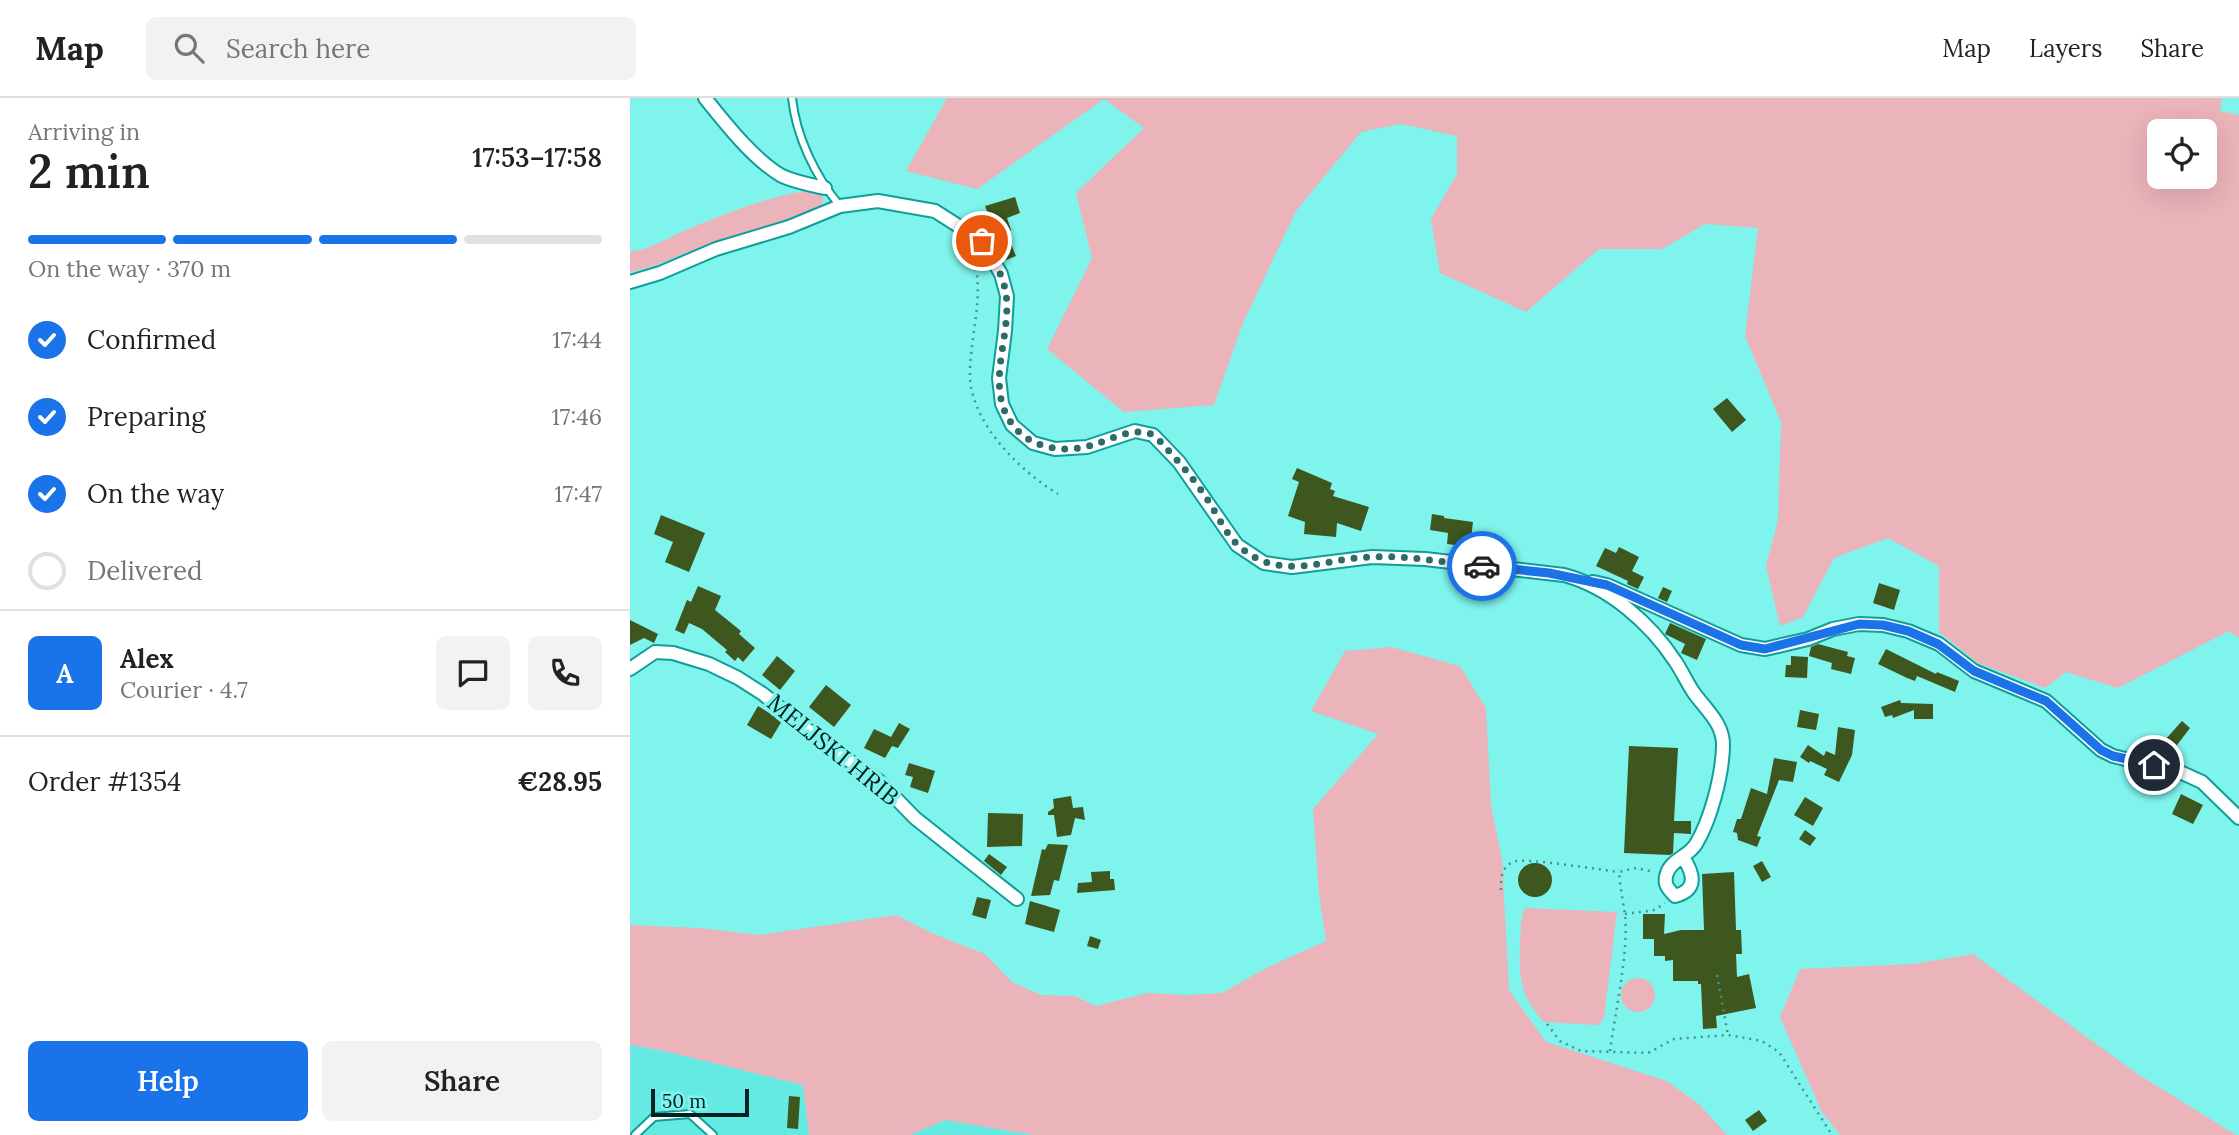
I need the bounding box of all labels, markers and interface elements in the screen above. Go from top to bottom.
search box [146,17,636,80]
text: Map [35,27,104,69]
icon: search [170,29,208,67]
text: Search here [226,32,370,65]
text: Map [1942,33,1991,64]
text: Layers [2029,33,2102,64]
text: Share [2140,33,2204,64]
text: Arriving in [28,117,140,146]
map controls [2147,119,2217,189]
button: locate [2147,119,2217,189]
text: 17:53–17:58 [472,141,602,174]
text: 2 min [28,142,150,201]
pin [952,211,1012,271]
icon: bag [963,222,1001,260]
text: On the way · 370 m [28,254,231,283]
icon: check [28,321,66,359]
text: Confirmed [87,323,216,356]
text: 17:44 [552,325,602,354]
icon: check [28,398,66,436]
text: Preparing [87,400,206,433]
text: 17:46 [552,402,602,431]
icon: check [28,475,66,513]
text: On the way [87,477,224,510]
text: 17:47 [554,479,602,508]
courier [1447,531,1517,601]
icon: car [1463,547,1501,585]
text: Delivered [87,554,203,587]
button: chat [436,636,510,710]
button: phone [528,636,602,710]
text: Alex [120,642,174,675]
text: A [56,657,74,690]
text: Courier · 4.7 [120,675,248,704]
street label: MELJSKI HRIB [761,687,906,812]
pin [2124,735,2184,795]
icon: home [2135,746,2173,784]
text: Order #1354 [28,765,181,798]
text: €28.95 [517,765,602,798]
button: Help [28,1041,308,1121]
button: Share [322,1041,602,1121]
scale bar [651,1086,749,1118]
text: 50 m [662,1089,706,1113]

